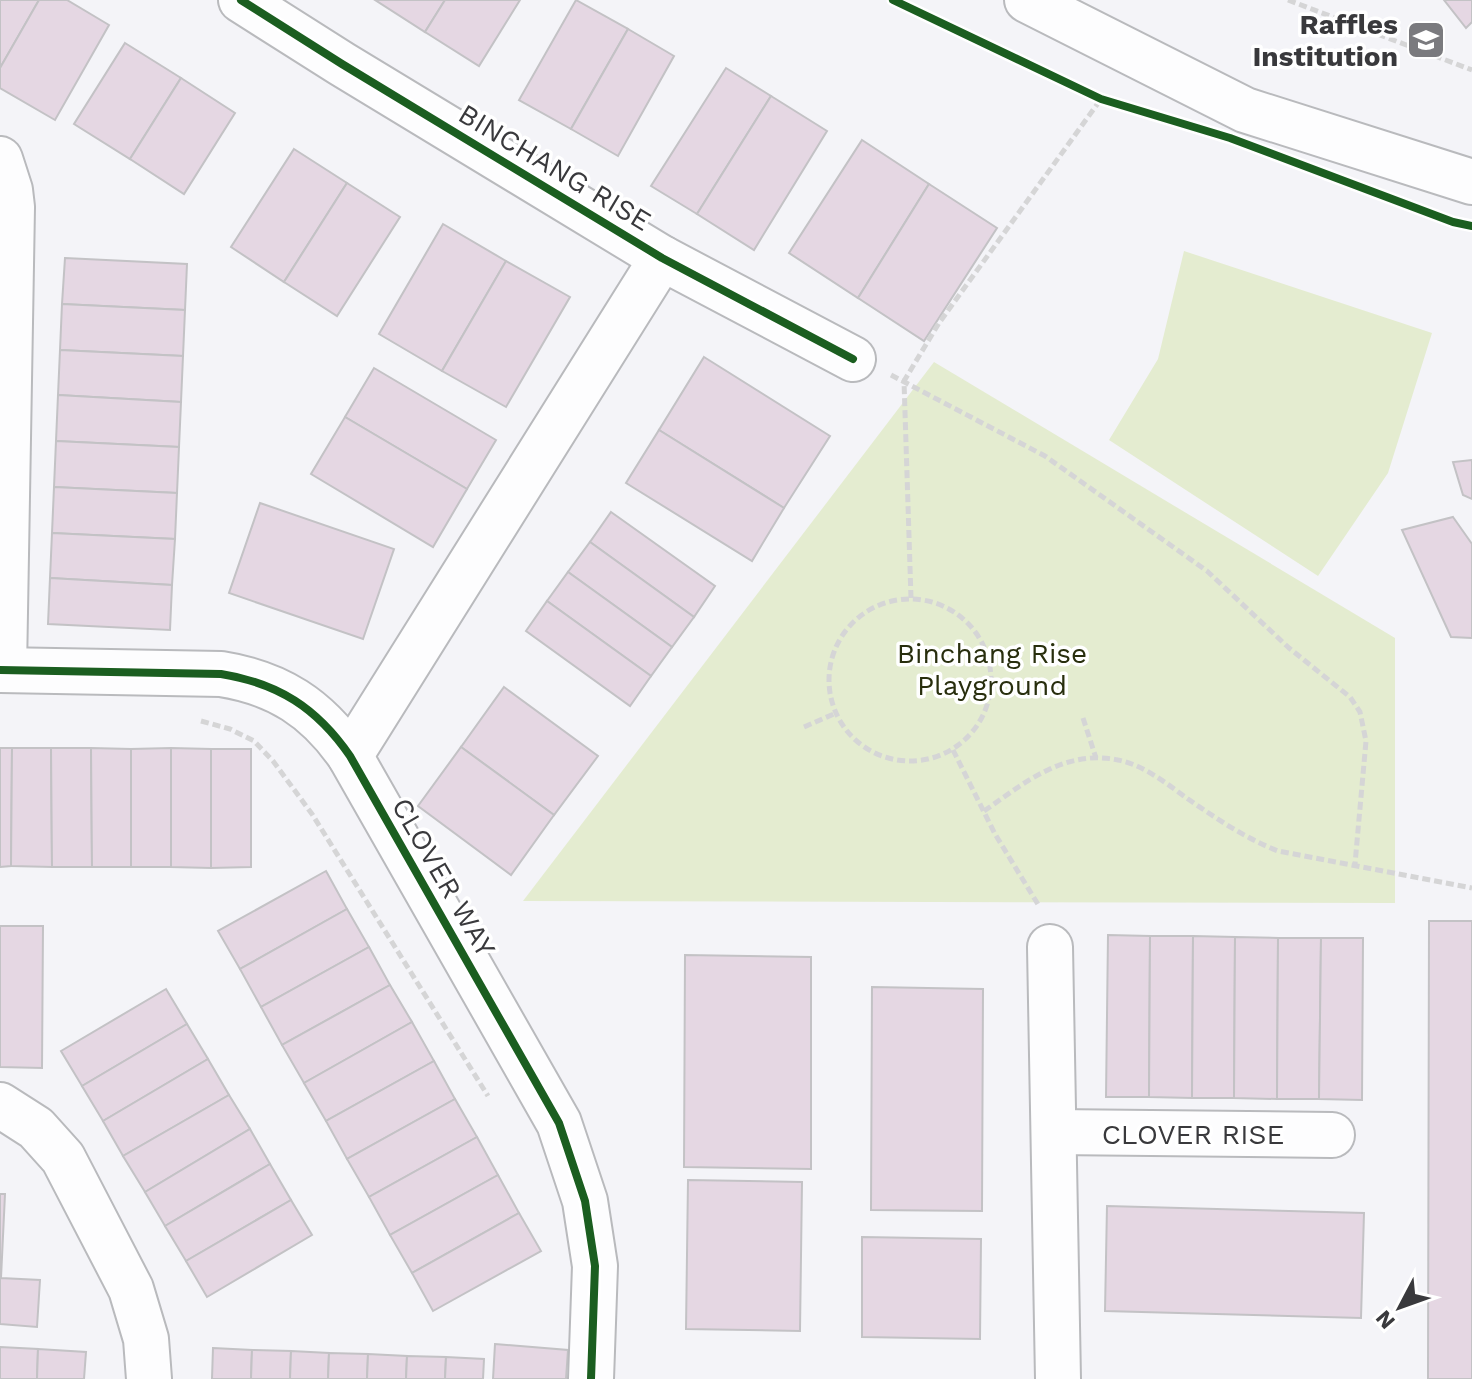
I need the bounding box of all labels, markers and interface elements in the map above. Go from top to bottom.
place label: Raffles Institution [1252,8,1398,73]
school or university icon: Raffles Institution [1405,19,1447,61]
street label: BINCHANG RISE [453,97,657,238]
park label: Binchang Rise Playground [897,637,1087,702]
street label: CLOVER WAY [385,792,502,962]
street label: CLOVER RISE [1102,1118,1284,1151]
north arrow [1360,1267,1440,1347]
text: N [1370,1305,1400,1334]

